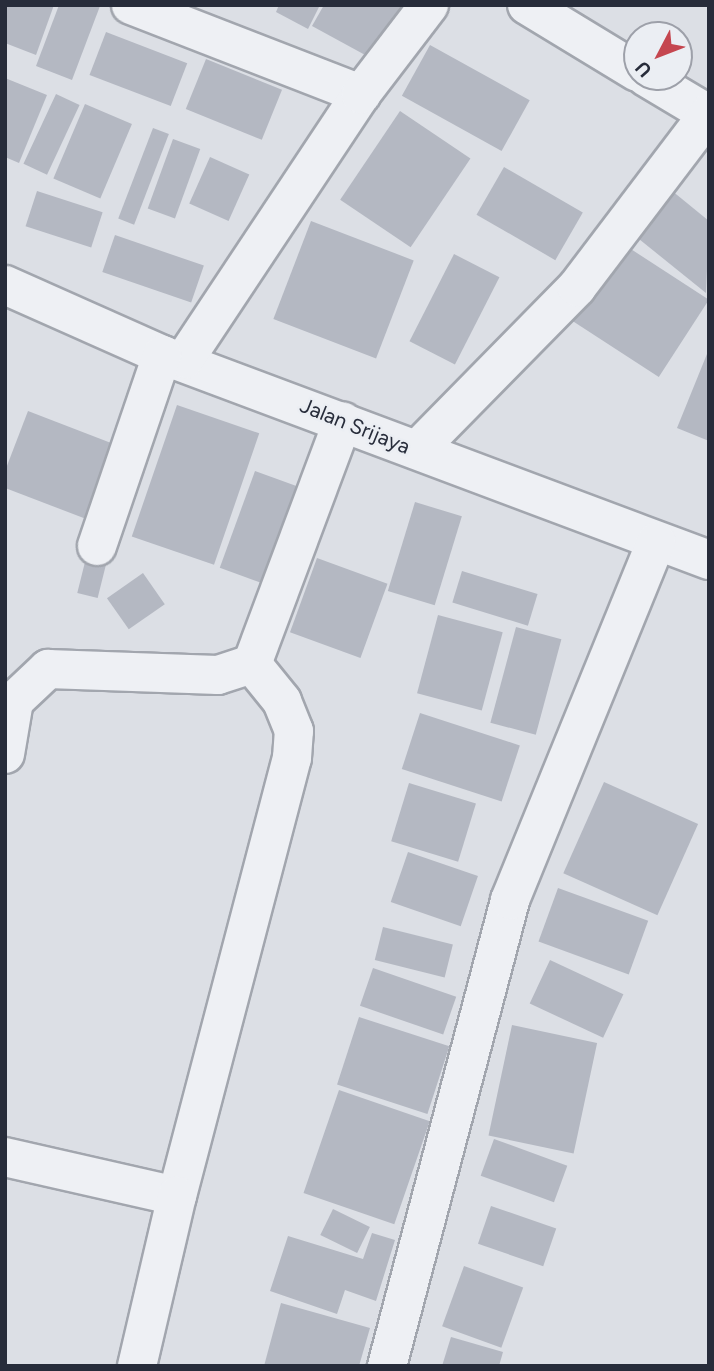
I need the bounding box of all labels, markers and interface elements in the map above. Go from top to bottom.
north arrow [623,21,693,91]
text: U [630,56,657,82]
street label: Jalan Srijaya [296,393,414,459]

